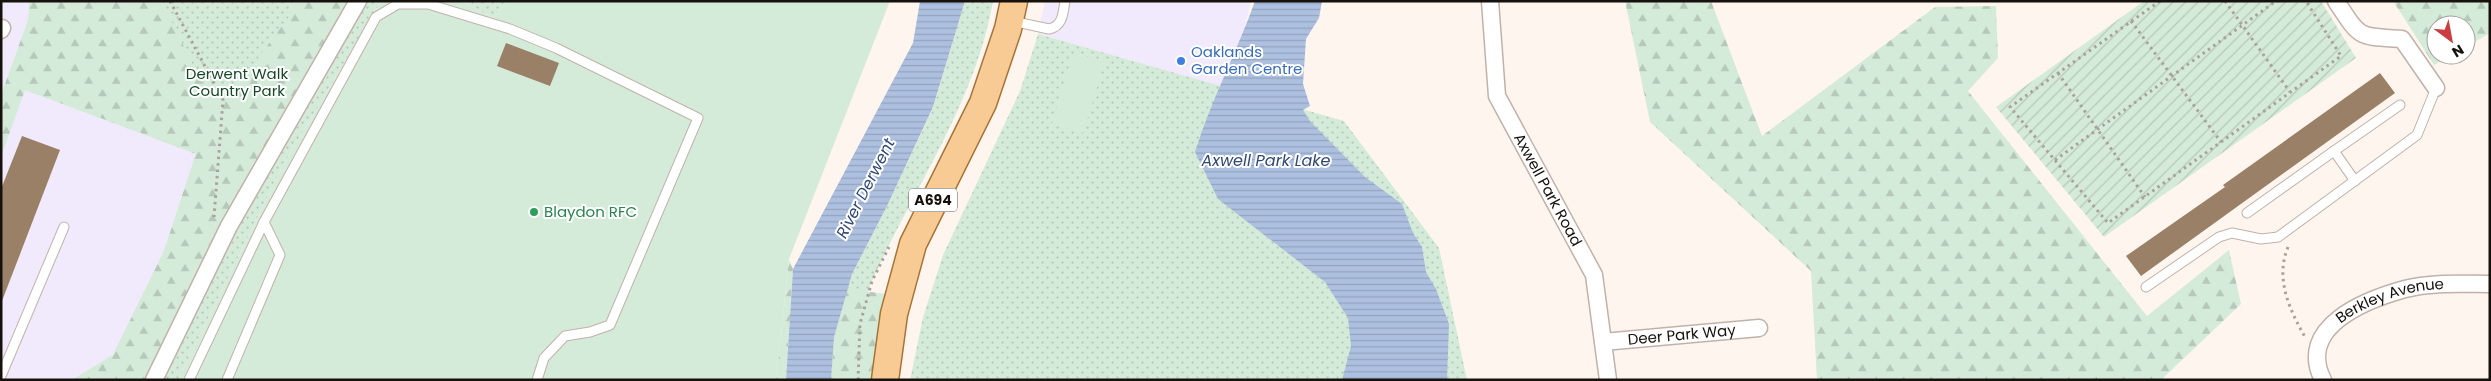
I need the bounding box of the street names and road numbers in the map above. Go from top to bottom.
street label: Axwell Park Road [1509,129,1587,250]
road number: A694 [909,188,957,212]
street label: Berkley Avenue [2331,273,2444,328]
street label: Deer Park Way [1627,319,1737,350]

